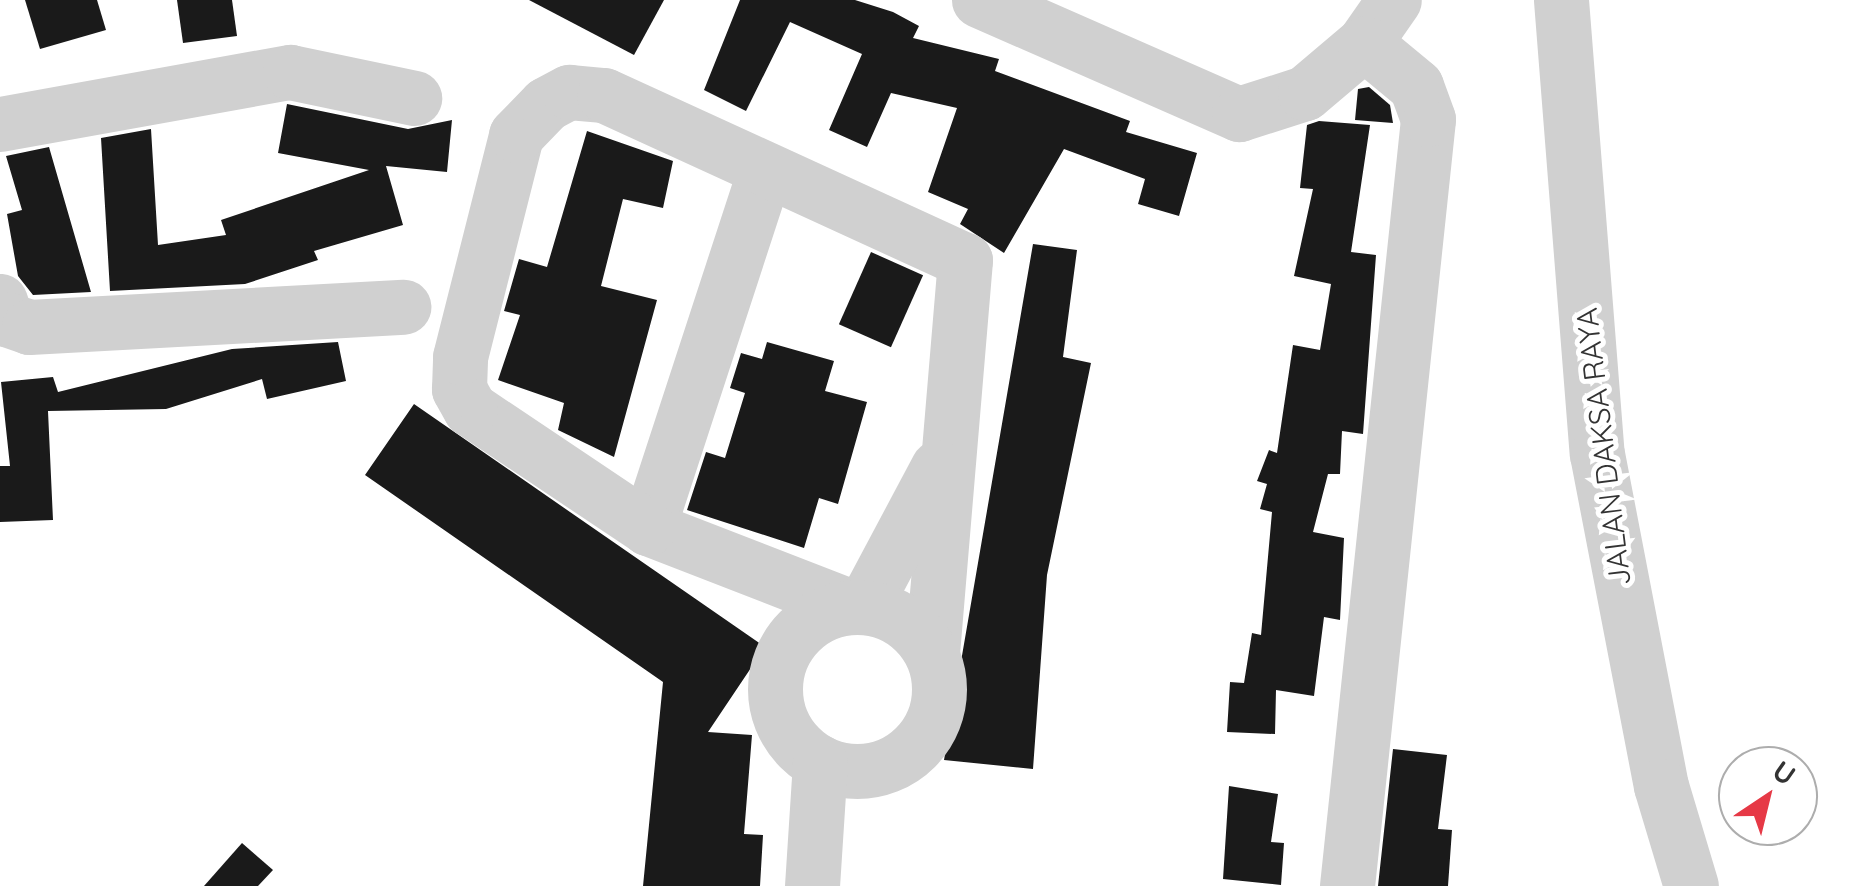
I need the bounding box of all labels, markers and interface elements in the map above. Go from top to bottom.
street label: JALAN DAKSA RAYA [1568,306,1638,588]
north arrow [1718,746,1818,846]
text: U [1766,753,1802,793]

